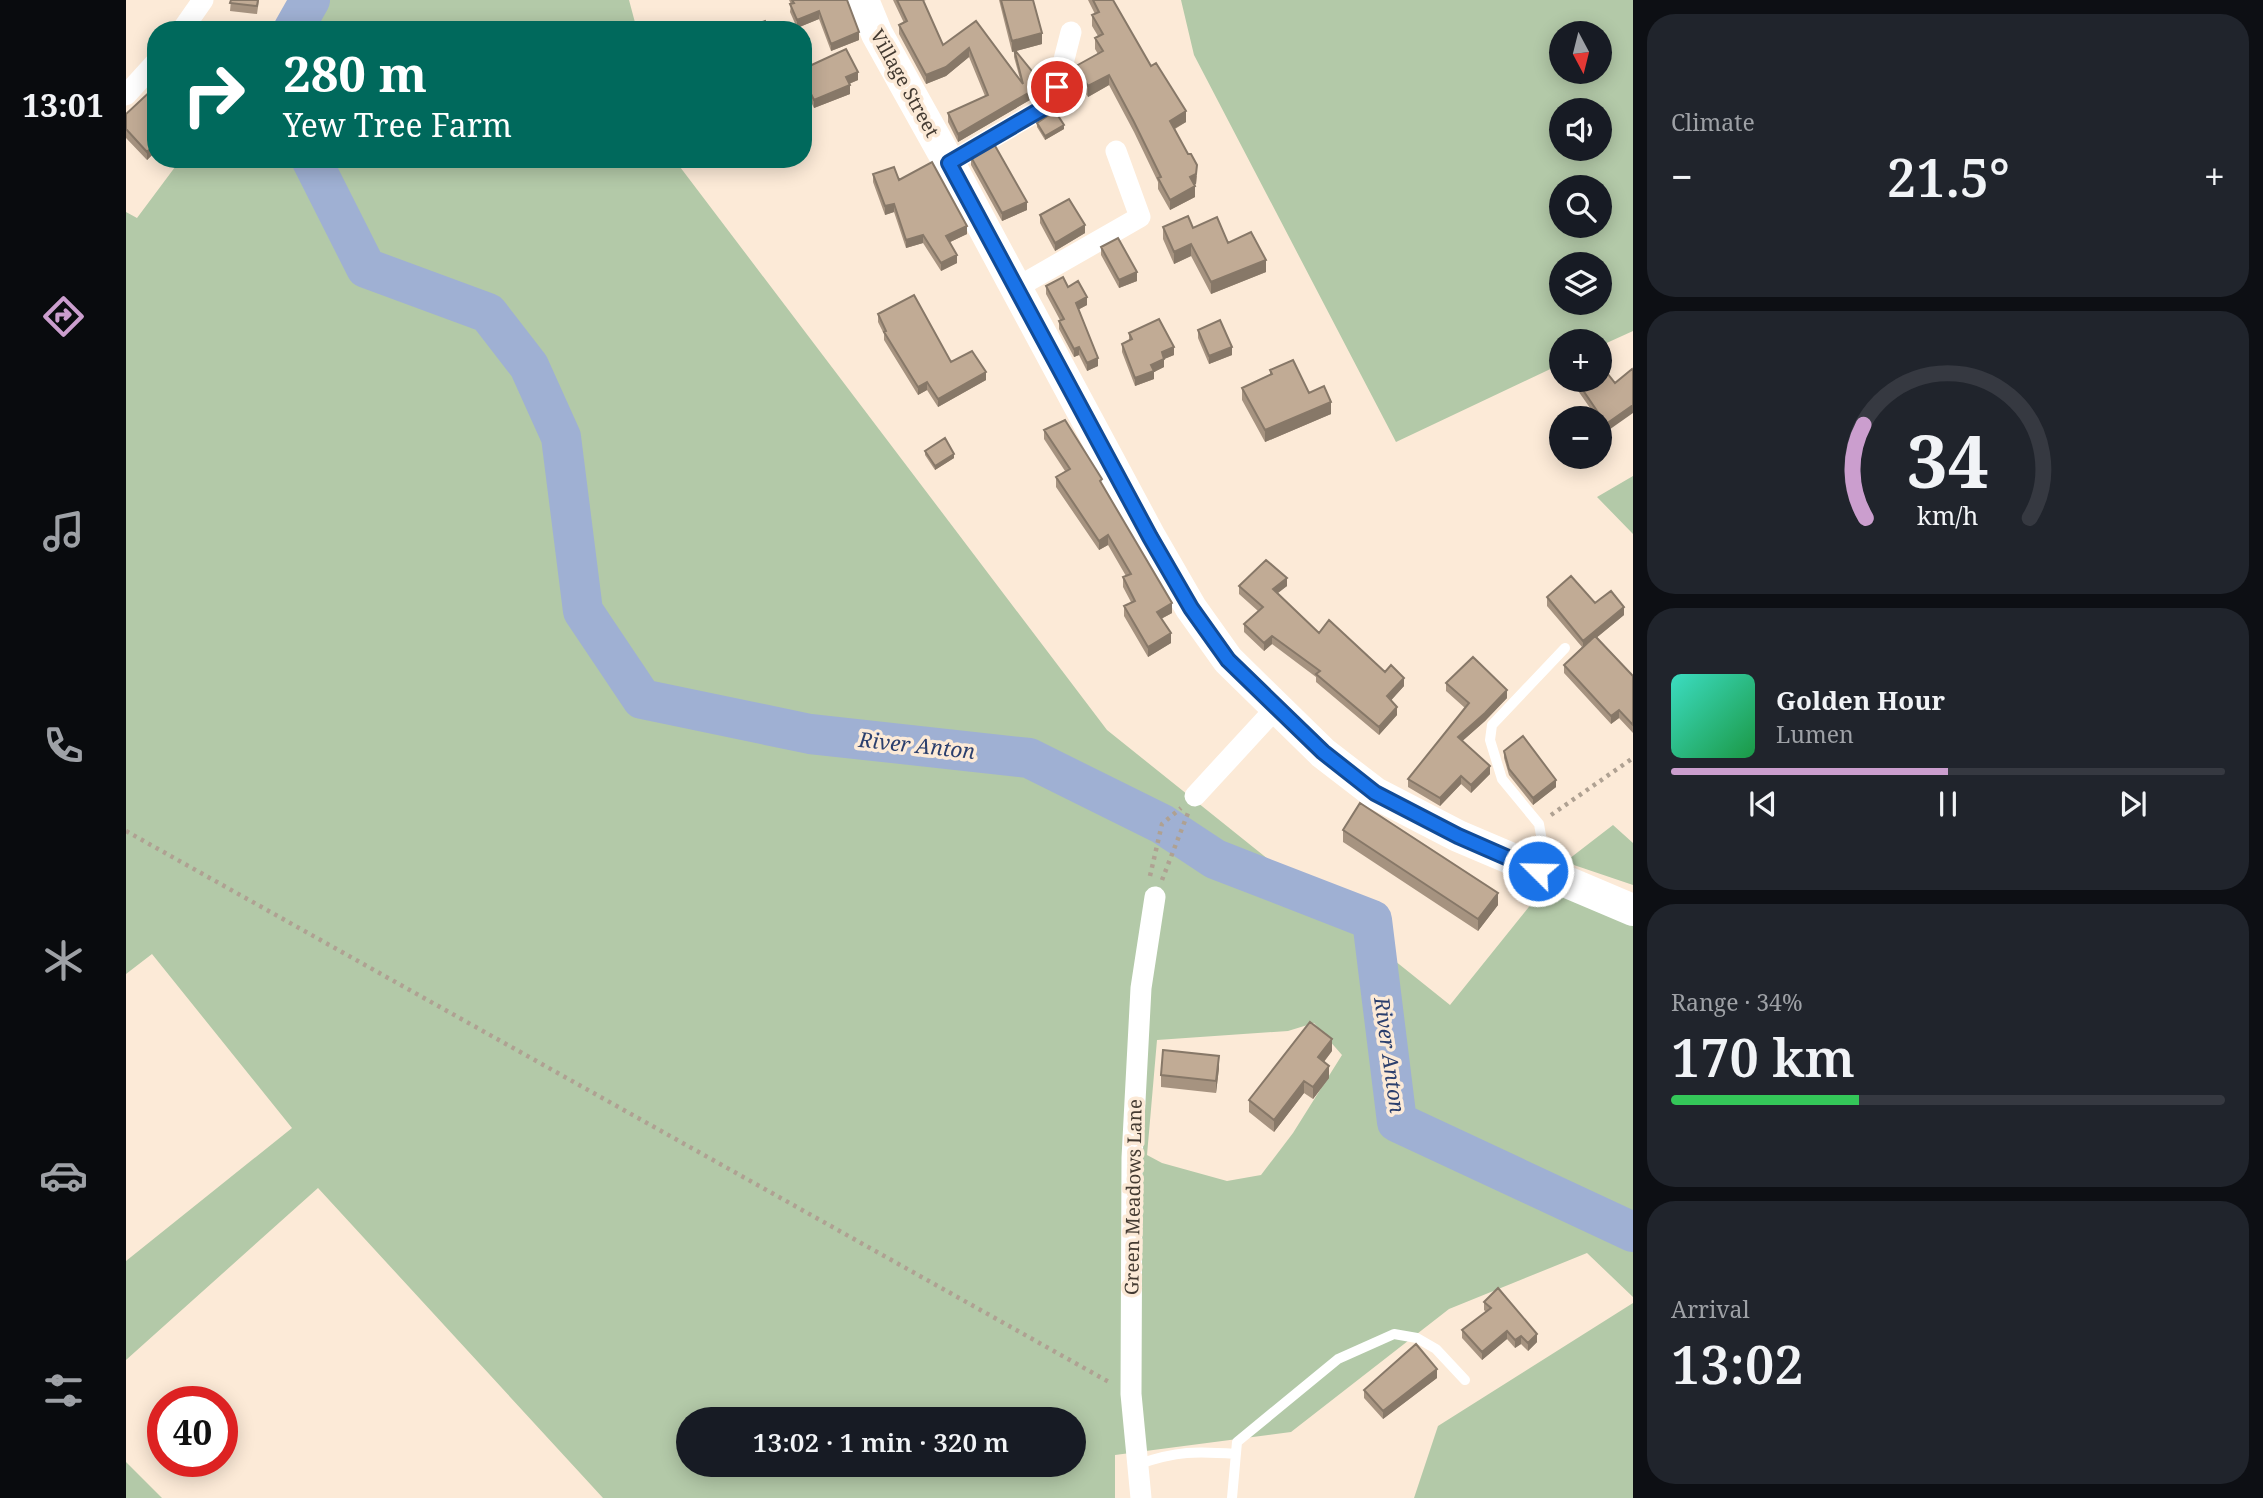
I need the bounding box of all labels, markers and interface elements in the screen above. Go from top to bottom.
north arrow [1549,21,1612,84]
map controls [1549,21,1612,469]
street label: Village Street [865,24,946,142]
text: 280 m [283,40,427,106]
icon: right [168,49,259,140]
pin [1027,57,1087,117]
icon: arrive [1038,68,1076,106]
text: 13:01 [22,83,104,126]
button: sound [1549,98,1612,161]
text: Yew Tree Farm [283,103,512,146]
text: Climate [1671,106,1755,138]
text: 21.5° [1887,141,2010,212]
text: − [1671,150,1693,202]
text: + [2204,150,2225,202]
button: search [1549,175,1612,238]
button: layers [1549,252,1612,315]
icon: directions [39,292,88,341]
button: + [1549,329,1612,392]
button: − [1549,406,1612,469]
text: 34 [1907,411,1989,510]
text: km/h [1917,498,1979,532]
icon: music [39,507,88,556]
text: Golden Hour [1776,682,1945,718]
text: Lumen [1776,718,1854,750]
icon: phone [39,721,88,770]
water label: River Anton [856,725,977,765]
icon: previous [1744,785,1782,823]
icon: pause [1929,785,1967,823]
icon: next [2114,785,2152,823]
position arrow [1501,834,1575,908]
icon: climate [39,936,88,985]
text: Range · 34% [1671,986,1803,1018]
water label: River Anton [1368,994,1412,1115]
text: 170 km [1671,1021,1855,1092]
street label: Green Meadows Lane [1118,1099,1148,1295]
icon: car [39,1151,88,1200]
text: Arrival [1671,1293,1750,1325]
text: 13:02 [1671,1328,1804,1399]
icon: filters [39,1366,88,1415]
speed limit sign: 40 [147,1386,238,1477]
text: 13:02 · 1 min · 320 m [753,1424,1009,1460]

